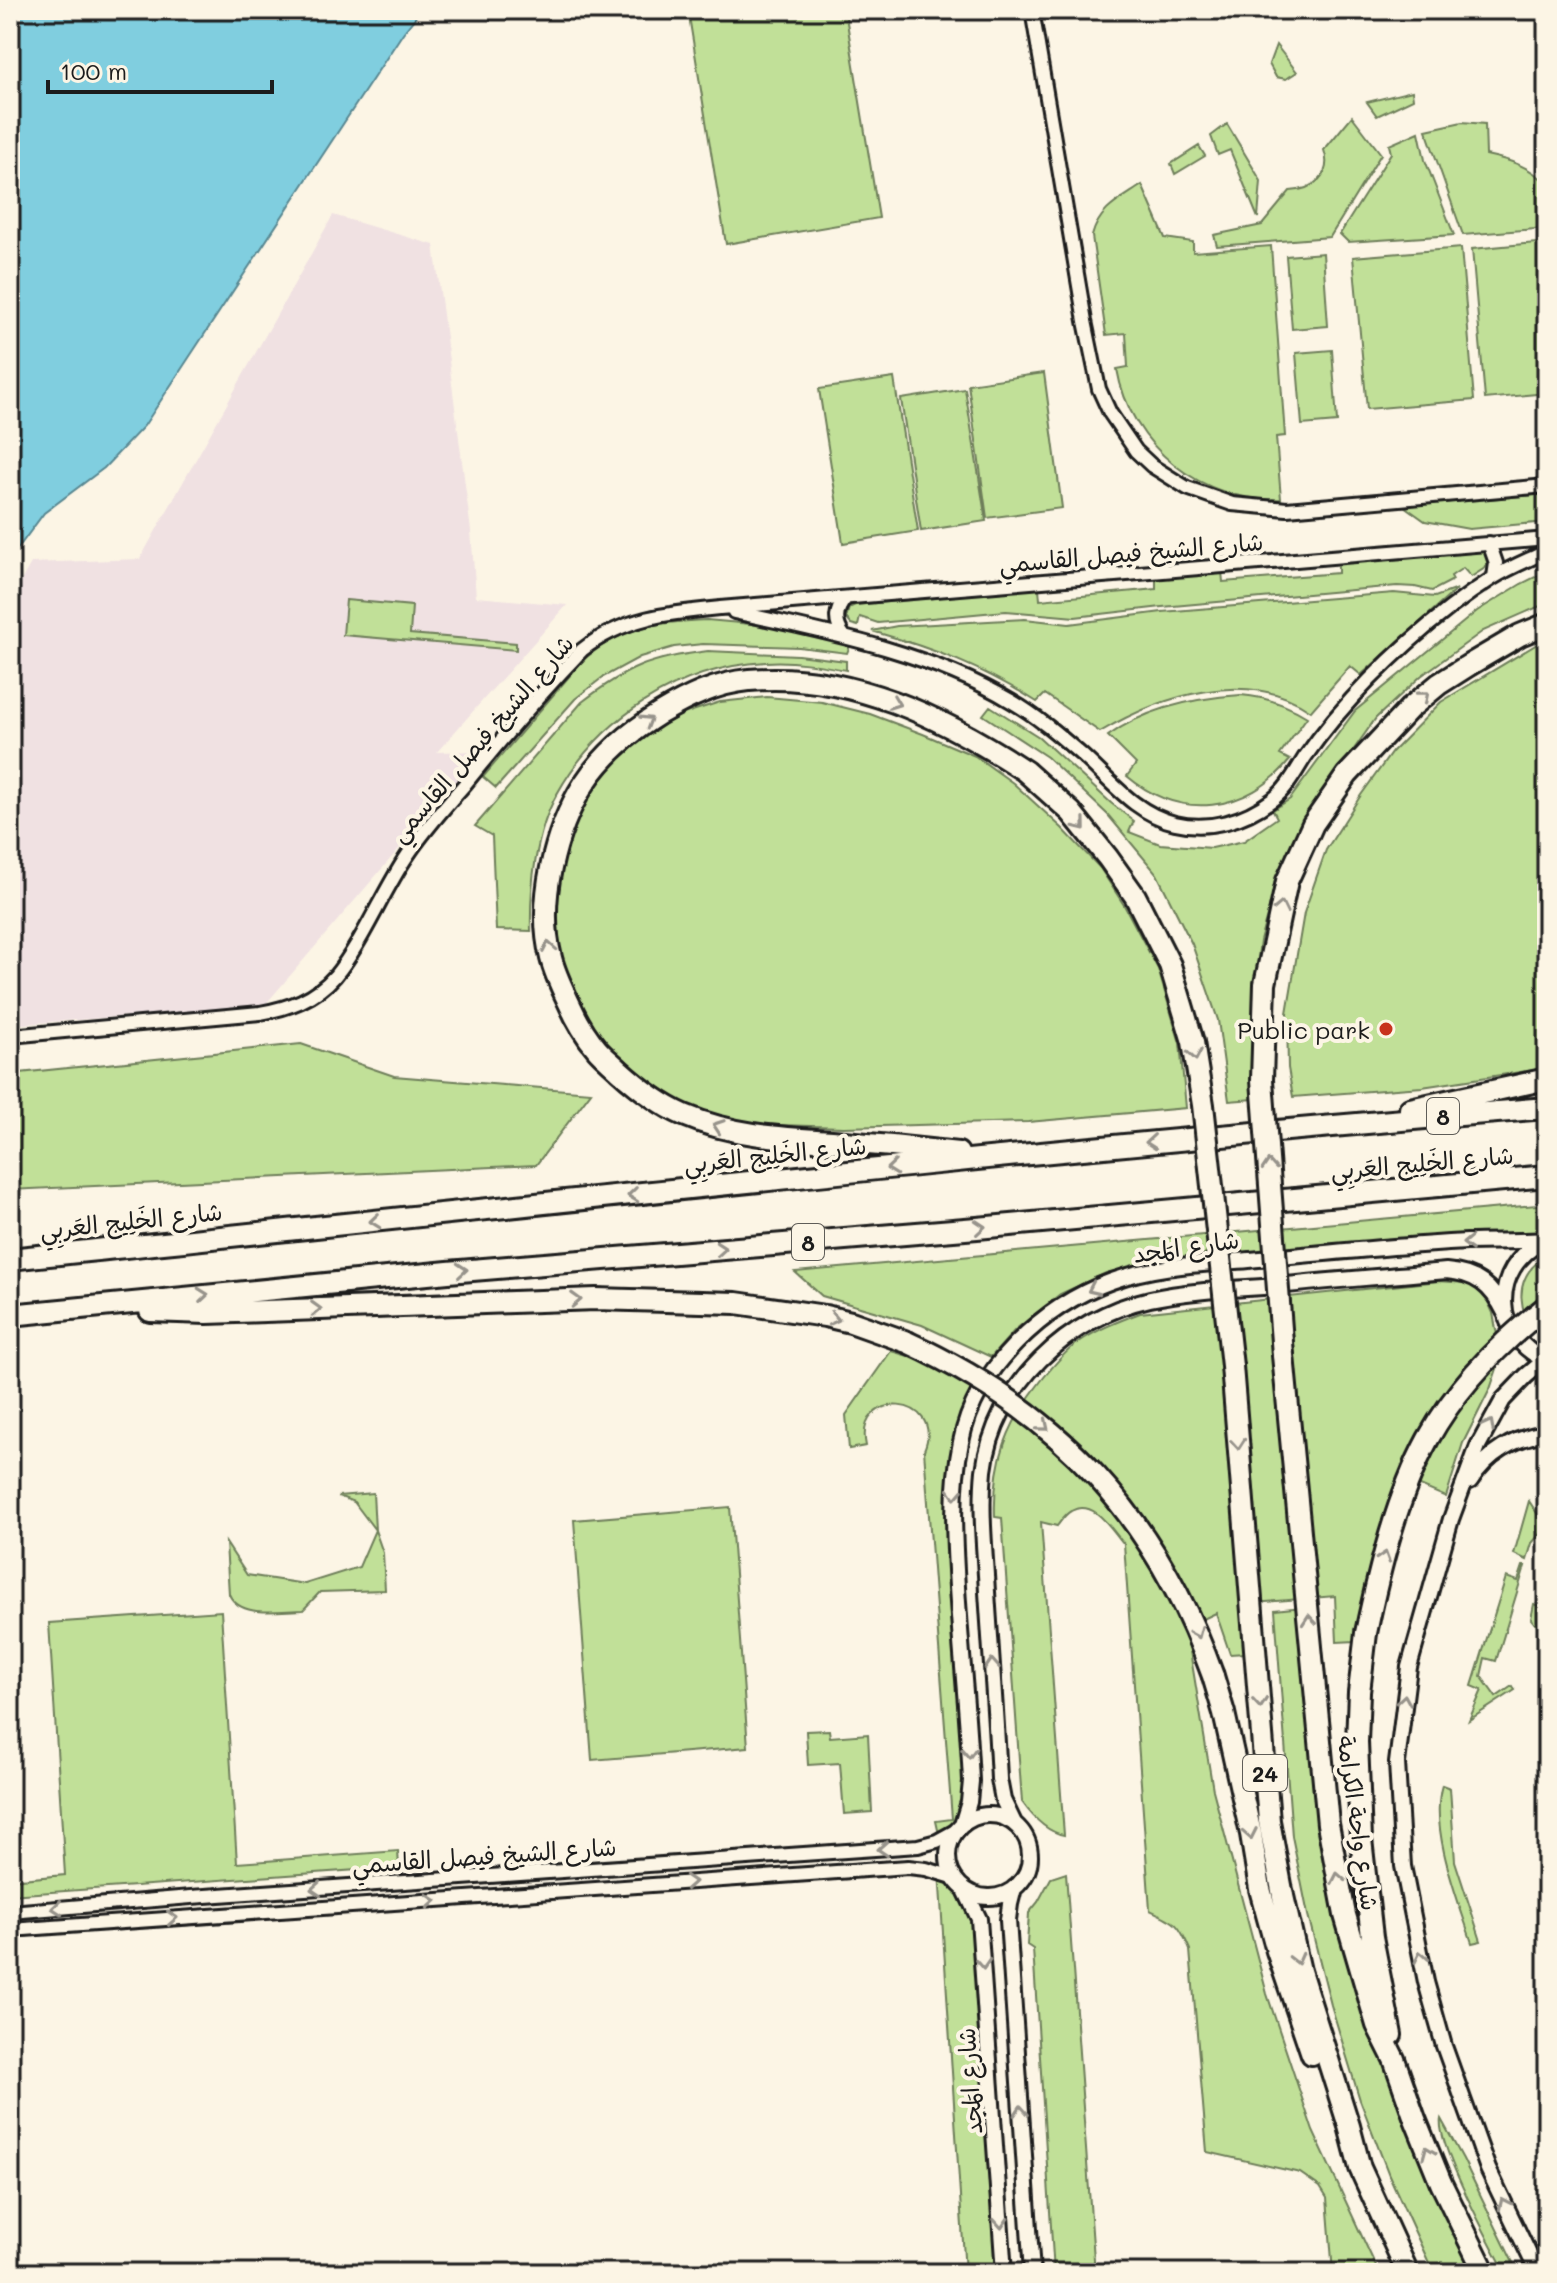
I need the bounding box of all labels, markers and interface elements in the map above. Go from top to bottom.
scale bar [48,44,272,94]
text: 100 m [60,55,127,86]
street label: شارع الشيخ فيصل القاسمي [998,525,1265,586]
street label: شارع الشيخ فيصل القاسمي [382,628,585,853]
one-way arrow [1415,691,1430,706]
one-way arrow [887,693,901,710]
one-way arrow [639,716,653,731]
one-way arrow [1072,816,1086,831]
one-way arrow [1272,901,1289,915]
one-way arrow [541,940,558,954]
place label: Public park [1237,1014,1370,1045]
marker: Public park [1377,1020,1395,1038]
one-way arrow [1186,1048,1203,1062]
road number: 8 [1427,1098,1459,1134]
one-way arrow [712,1120,726,1136]
street label: شارع الخَلِيج العَربِي [682,1129,869,1186]
one-way arrow [1144,1134,1157,1151]
street label: شارع الخَلِيج العَربِي [1329,1139,1515,1192]
one-way arrow [1261,1158,1278,1171]
one-way arrow [885,1159,898,1176]
one-way arrow [626,1186,639,1203]
street label: شارع الخَلِيج العَربِي [38,1195,225,1252]
one-way arrow [368,1213,381,1230]
one-way arrow [974,1219,987,1236]
street label: شارع المَجد [1131,1223,1241,1272]
road number: 8 [792,1224,824,1260]
one-way arrow [1461,1234,1474,1251]
one-way arrow [715,1241,728,1258]
one-way arrow [456,1262,469,1279]
one-way arrow [1086,1279,1101,1295]
one-way arrow [197,1287,210,1304]
one-way arrow [570,1291,583,1308]
one-way arrow [310,1301,323,1318]
one-way arrow [827,1309,841,1326]
one-way arrow [1035,1416,1050,1431]
one-way arrow [1479,1420,1495,1434]
one-way arrow [1230,1438,1247,1451]
one-way arrow [946,1488,963,1501]
one-way arrow [1374,1551,1390,1565]
one-way arrow [1300,1613,1317,1626]
one-way arrow [1187,1625,1203,1639]
one-way arrow [984,1657,1001,1670]
one-way arrow [1395,1693,1412,1706]
one-way arrow [1251,1697,1268,1710]
street label: شارع واحة الكرامة [1328,1734,1387,1913]
one-way arrow [961,1747,978,1760]
road number: 24 [1243,1755,1287,1791]
one-way arrow [1241,1827,1258,1841]
street label: شارع الشيخ فيصل القاسمي [351,1830,618,1887]
one-way arrow [876,1840,889,1857]
one-way arrow [1331,1871,1348,1885]
one-way arrow [684,1874,697,1891]
one-way arrow [309,1880,322,1897]
one-way arrow [425,1893,438,1910]
one-way arrow [50,1899,63,1916]
one-way arrow [166,1910,179,1927]
one-way arrow [1413,1951,1430,1965]
one-way arrow [1288,1952,1305,1966]
one-way arrow [974,1958,991,1971]
street label: شارع المَجد [950,2026,991,2135]
one-way arrow [1013,2104,1030,2117]
one-way arrow [1421,2146,1438,2160]
one-way arrow [1498,2197,1514,2211]
one-way arrow [992,2217,1009,2230]

